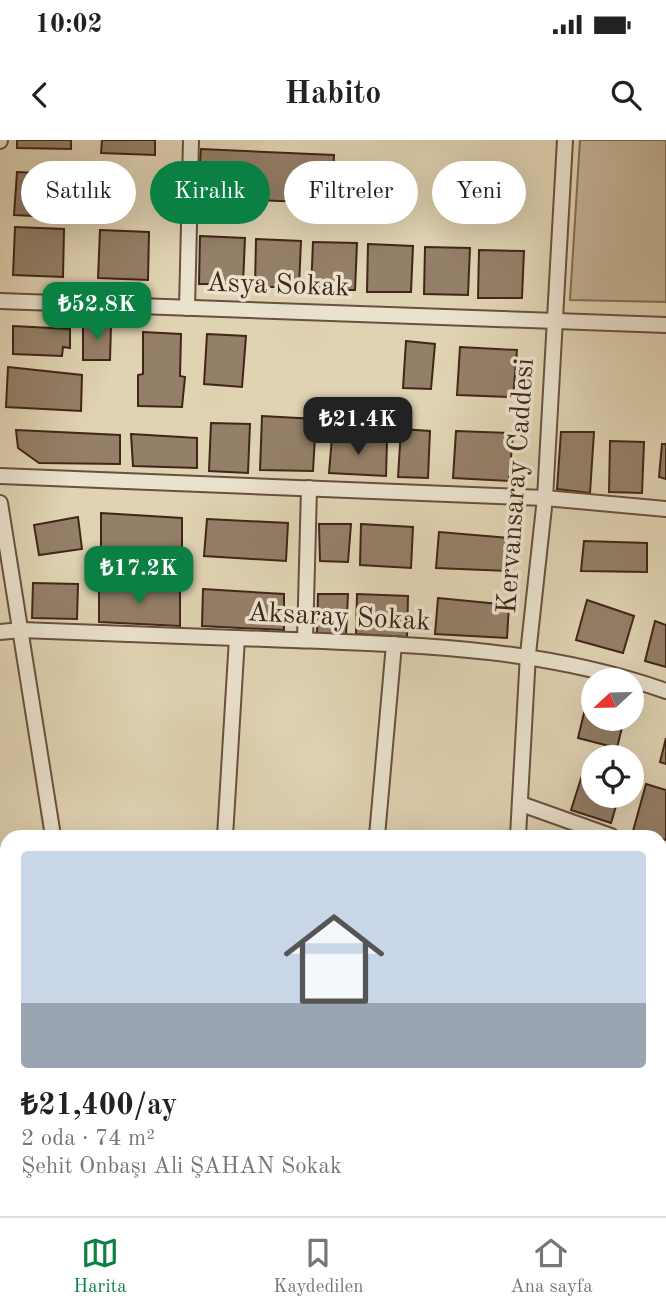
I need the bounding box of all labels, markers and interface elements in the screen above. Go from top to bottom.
text: 10:02 [35,12,103,38]
icon: back [21,76,59,114]
icon: search [607,76,645,114]
text: Habito [285,79,381,111]
chip: Satılık [21,161,136,224]
chip: Kiralık [150,161,270,224]
chip: Filtreler [284,161,418,224]
chip: Yeni [432,161,526,224]
street label: Asya Sokak [206,270,350,302]
pin: ₺52.8K [40,282,154,342]
text: ₺52.8K [58,293,136,316]
street label: Kervansaray Caddesi [494,357,540,615]
pin: ₺21.4K [301,398,415,457]
text: ₺21.4K [319,408,397,431]
pin: ₺17.2K [82,546,196,606]
text: ₺17.2K [100,557,178,580]
street label: Aksaray Sokak [247,599,431,637]
north arrow [581,668,644,732]
map controls [581,668,644,808]
button: locate [581,745,644,808]
icon: home [271,896,397,1022]
text: ₺21,400/ay [21,1091,177,1121]
text: 2 oda · 74 m² [21,1127,155,1150]
text: Şehit Onbaşı Ali ŞAHAN Sokak [21,1155,342,1178]
tab: Harita [73,1234,127,1299]
tab: Kaydedilen [273,1234,364,1299]
tab: Ana sayfa [510,1234,593,1299]

